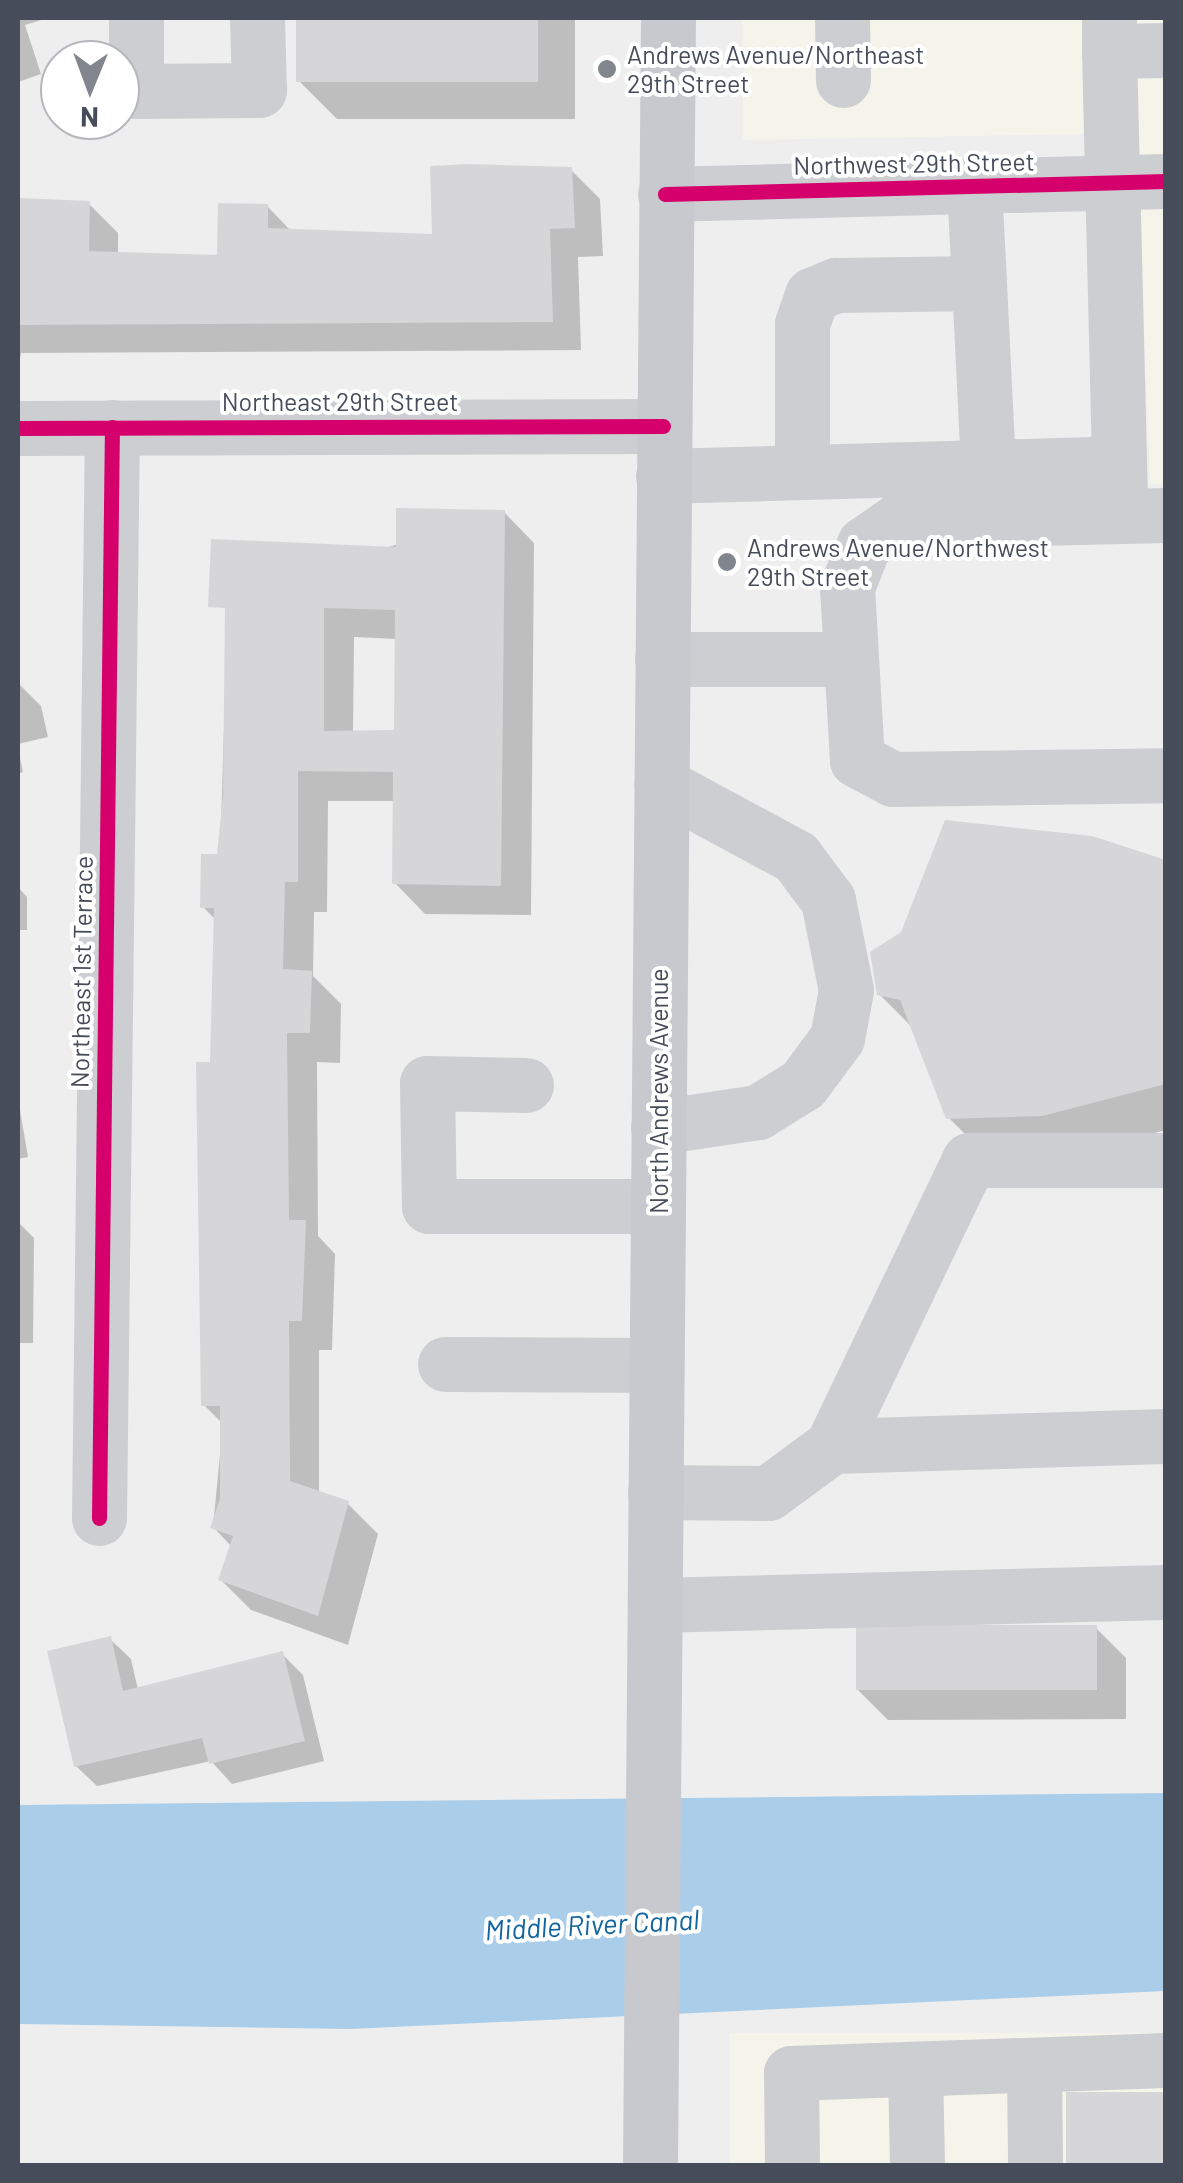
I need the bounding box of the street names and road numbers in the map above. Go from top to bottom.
street label: Northwest 29th Street [793,146,1035,180]
street label: Northeast 29th Street [222,386,458,416]
street label: Northeast 1st Terrace [64,856,98,1088]
street label: North Andrews Avenue [643,968,673,1214]

